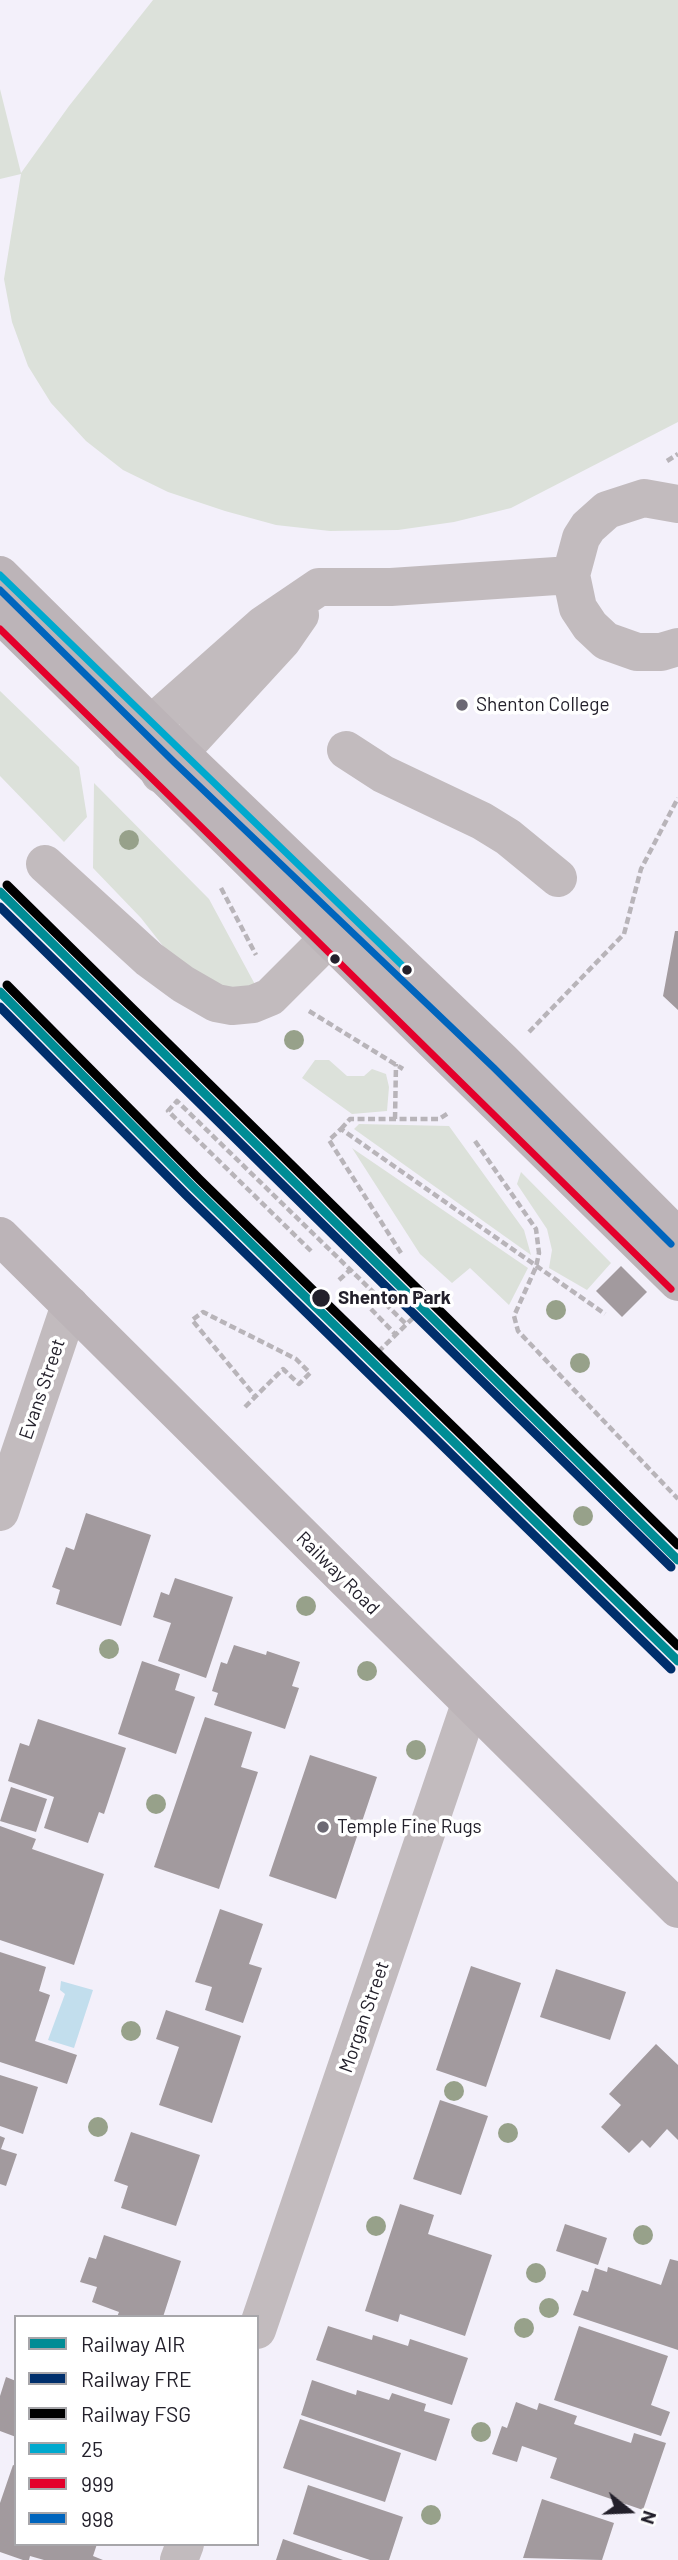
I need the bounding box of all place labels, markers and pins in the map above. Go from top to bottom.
place label: Shenton College [476,694,610,716]
marker: Shenton College [454,697,470,713]
unlabelled marker [328,952,342,966]
unlabelled marker [400,963,414,977]
marker: Shenton Park [310,1287,332,1309]
place label: Shenton Park [338,1287,451,1309]
place label: Temple Fine Rugs [337,1816,482,1838]
marker: Temple Fine Rugs [315,1819,331,1835]

